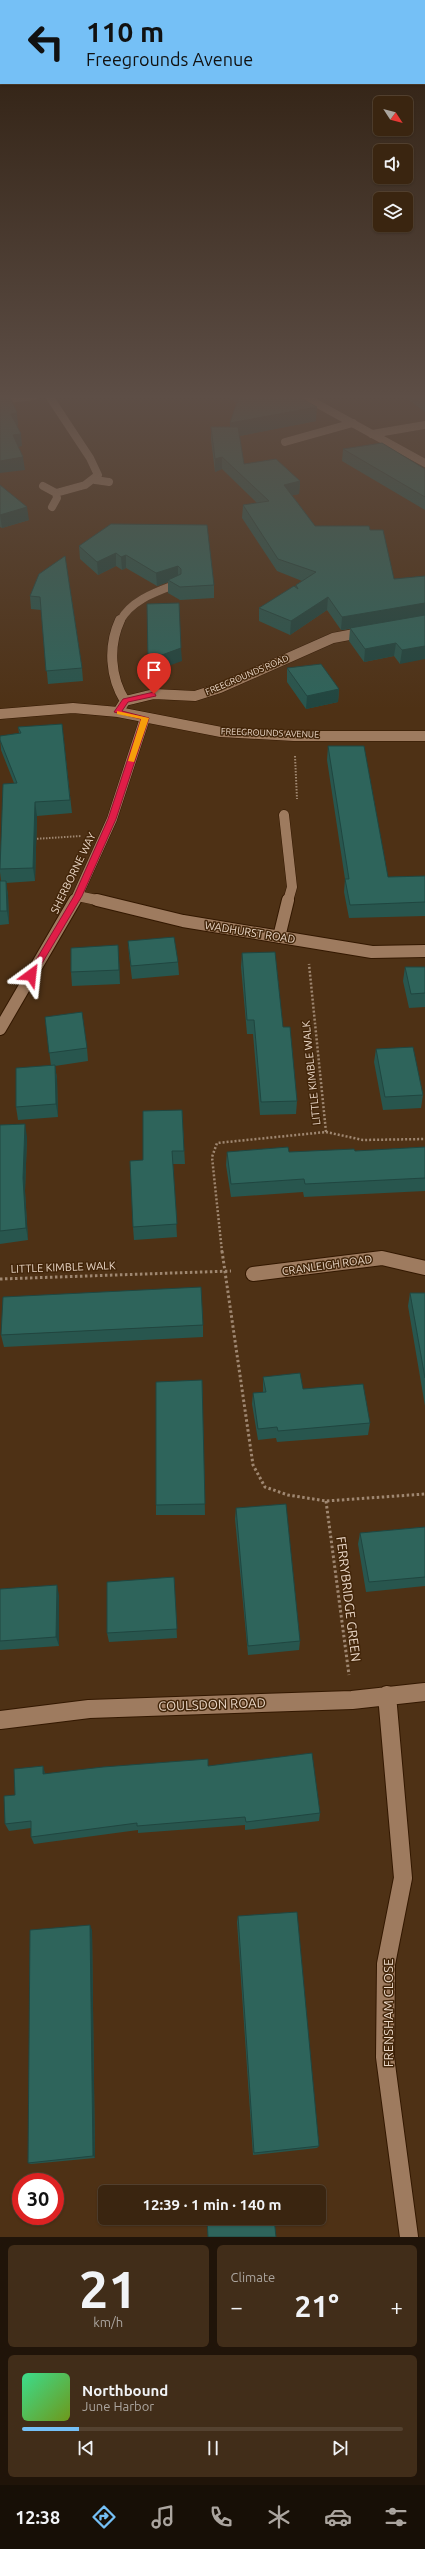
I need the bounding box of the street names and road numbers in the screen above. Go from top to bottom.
street label: FREEGROUNDS ROAD [204,653,290,697]
street label: FREEGROUNDS AVENUE [221,726,319,740]
street label: SHERBORNE WAY [48,830,98,915]
street label: WADHURST ROAD [204,919,296,945]
street label: LITTLE KIMBLE WALK [300,1020,322,1126]
street label: CRANLEIGH ROAD [281,1253,373,1277]
street label: LITTLE KIMBLE WALK [10,1259,116,1275]
street label: FERRYBRIDGE GREEN [334,1536,364,1662]
street label: COULSDON ROAD [158,1695,266,1713]
street label: FRENSHAM CLOSE [381,1959,395,2067]

